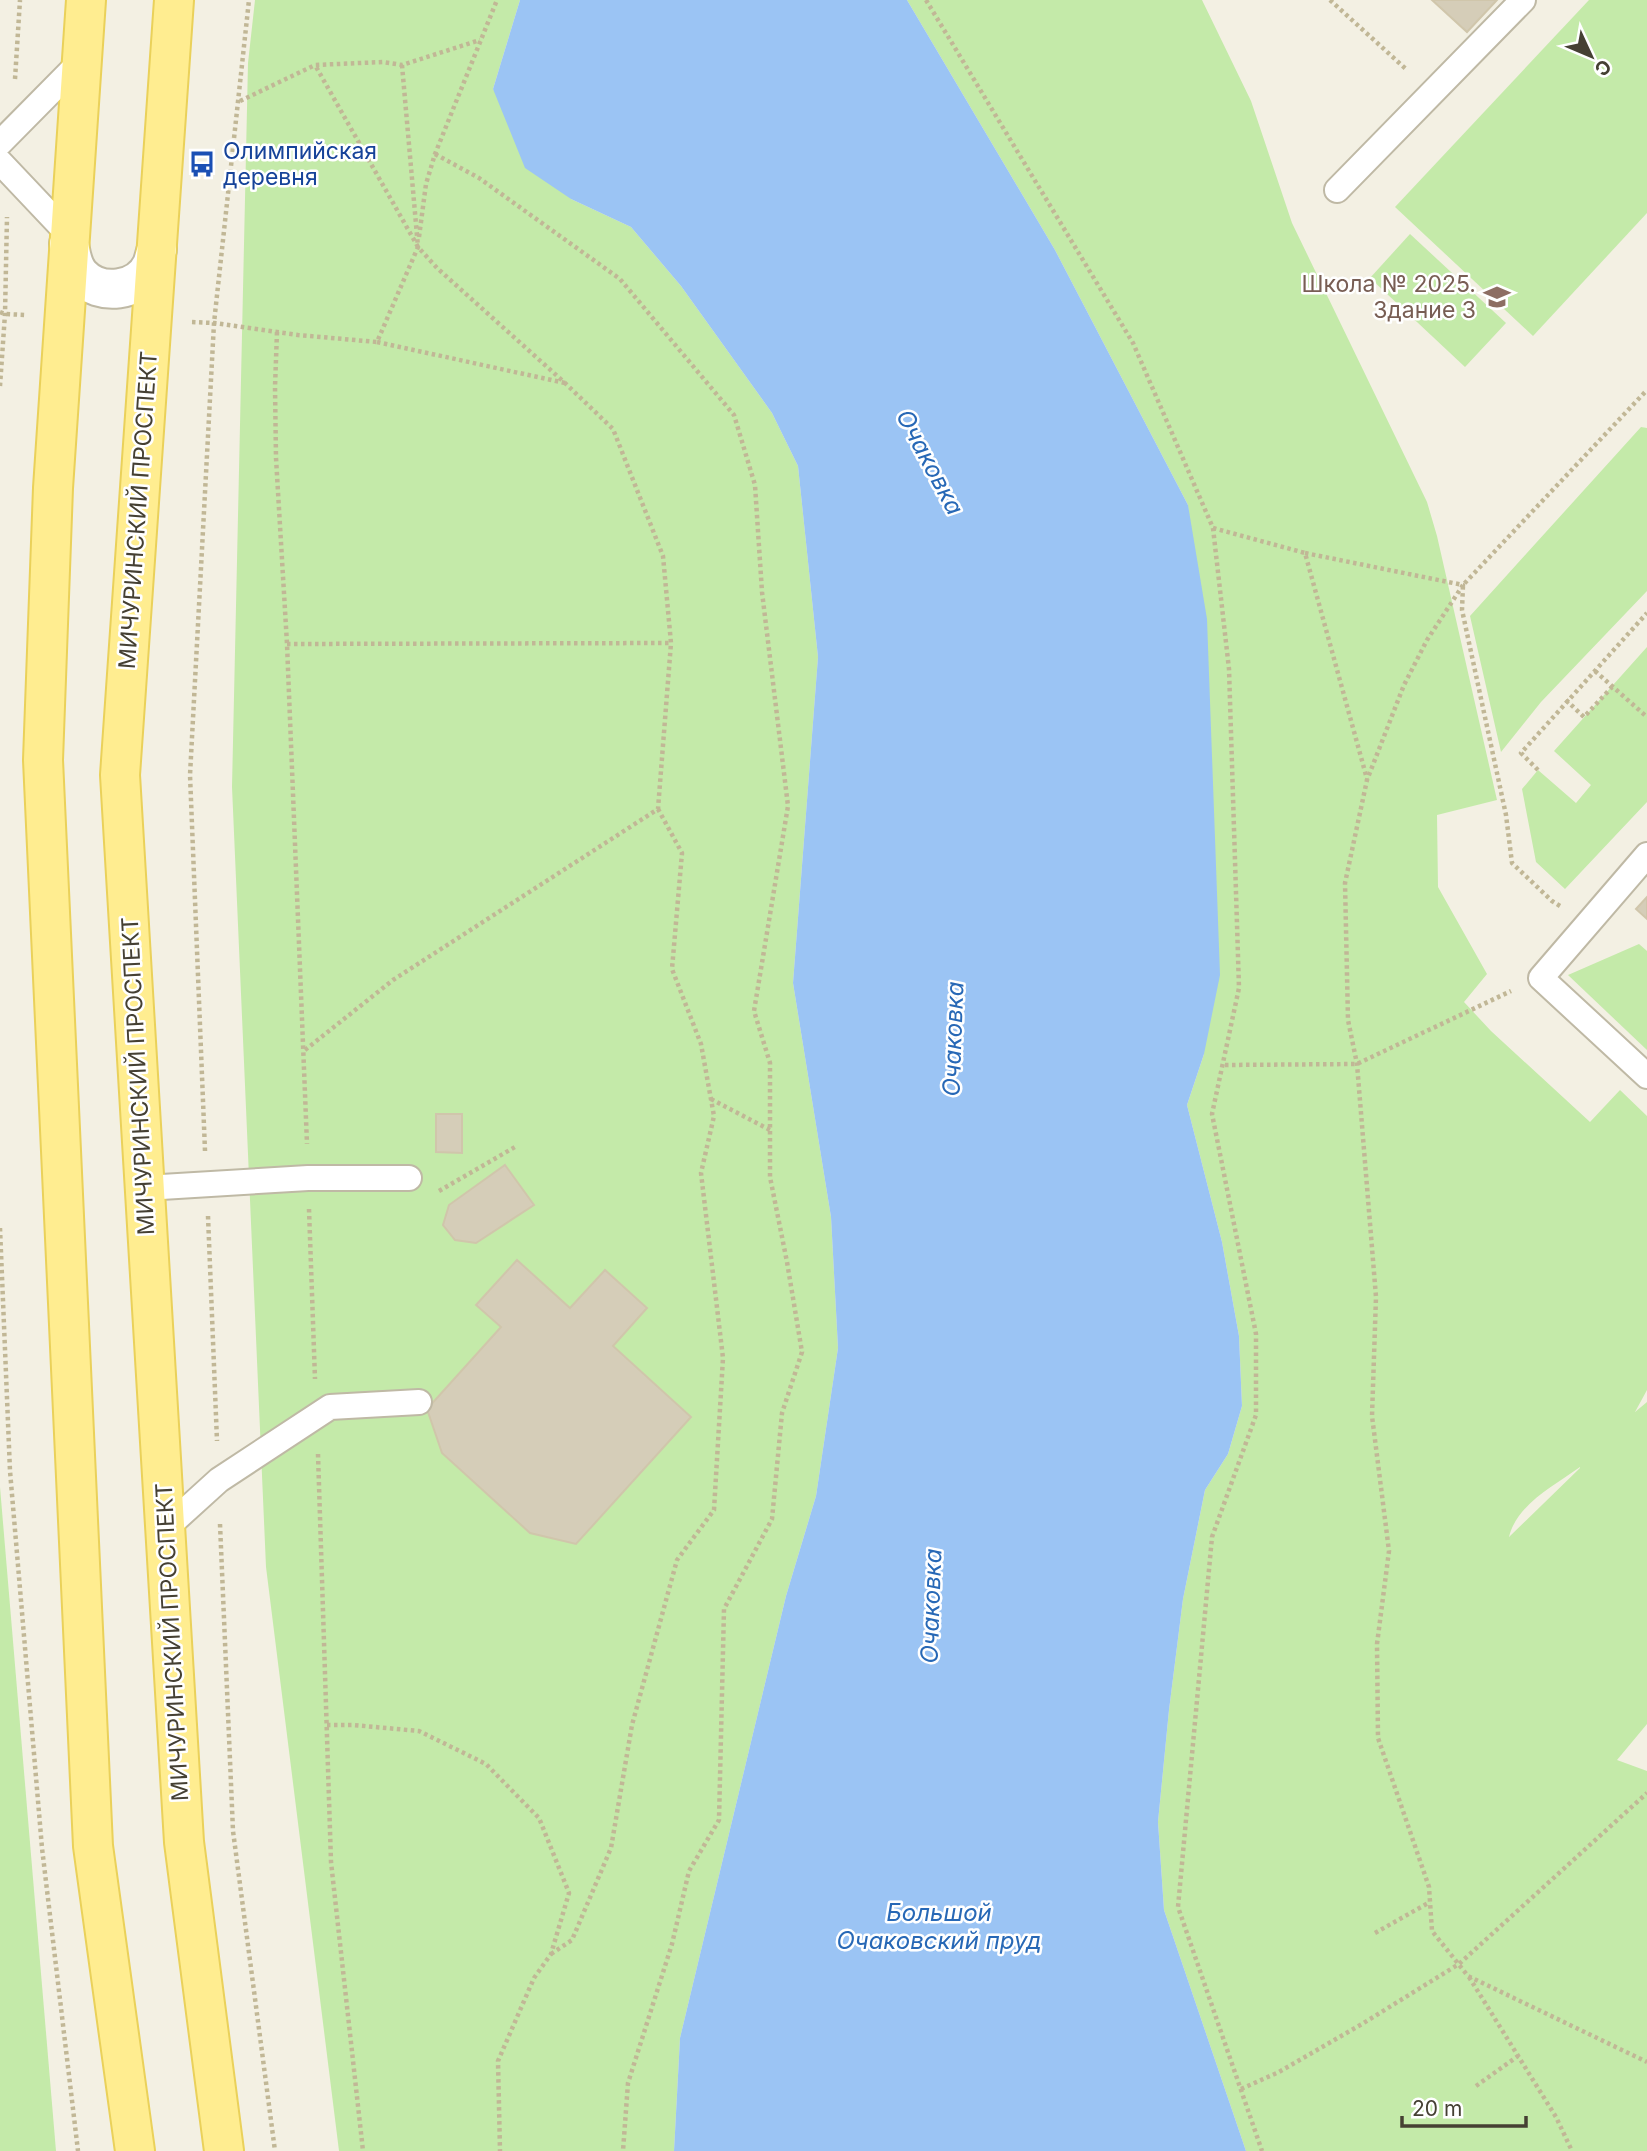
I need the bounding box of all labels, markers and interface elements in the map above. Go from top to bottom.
north arrow [1556,21,1626,91]
text: С [1590,54,1616,81]
place label: Олимпийская деревня [223,137,377,191]
bus stop icon: Олимпийская деревня [187,149,217,179]
place label: Школа № 2025. Здание 3 [1301,270,1476,324]
school or university icon: Школа № 2025. Здание 3 [1482,282,1512,312]
street label: МИЧУРИНСКИЙ ПРОСПЕКТ [113,350,163,670]
water label: Очаковка [890,404,970,520]
street label: МИЧУРИНСКИЙ ПРОСПЕКТ [116,916,160,1236]
water label: Очаковка [936,981,970,1097]
street label: МИЧУРИНСКИЙ ПРОСПЕКТ [150,1482,194,1802]
water label: Очаковка [914,1548,948,1664]
water label: Большой Очаковский пруд [836,1898,1042,1955]
scale bar [1402,2084,1526,2128]
text: 20 m [1412,2096,1462,2121]

